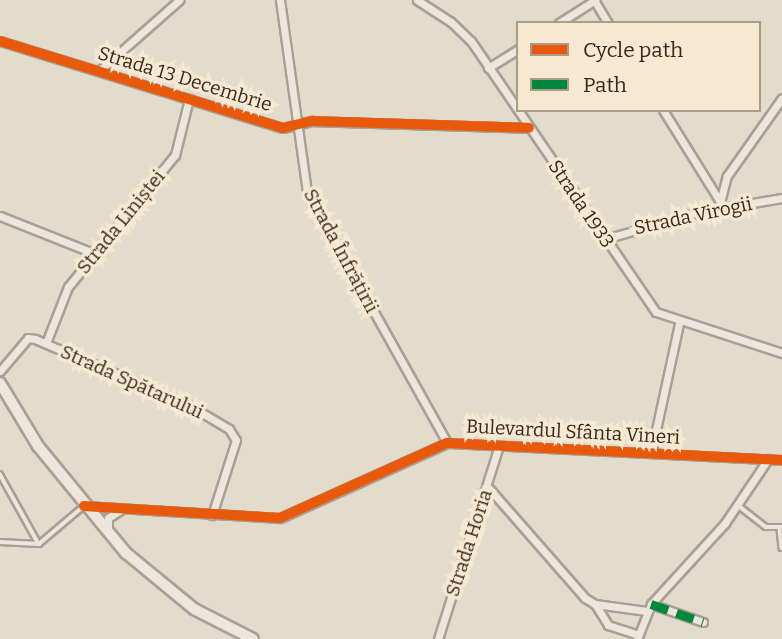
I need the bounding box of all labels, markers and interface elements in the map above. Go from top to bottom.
legend [516,21,761,112]
text: Cycle path [583,37,683,63]
street label: Strada 13 Decembrie [95,42,275,116]
text: Path [583,72,627,98]
street label: Strada 1933 [543,156,619,252]
street label: Strada Liniștei [72,165,170,279]
street label: Strada Înfrățirii [299,185,383,317]
street label: Strada Virogii [632,192,754,240]
street label: Strada Spătarului [57,340,207,424]
street label: Bulevardul Sfânta Vineri [465,415,681,449]
street label: Strada Horia [441,487,497,599]

